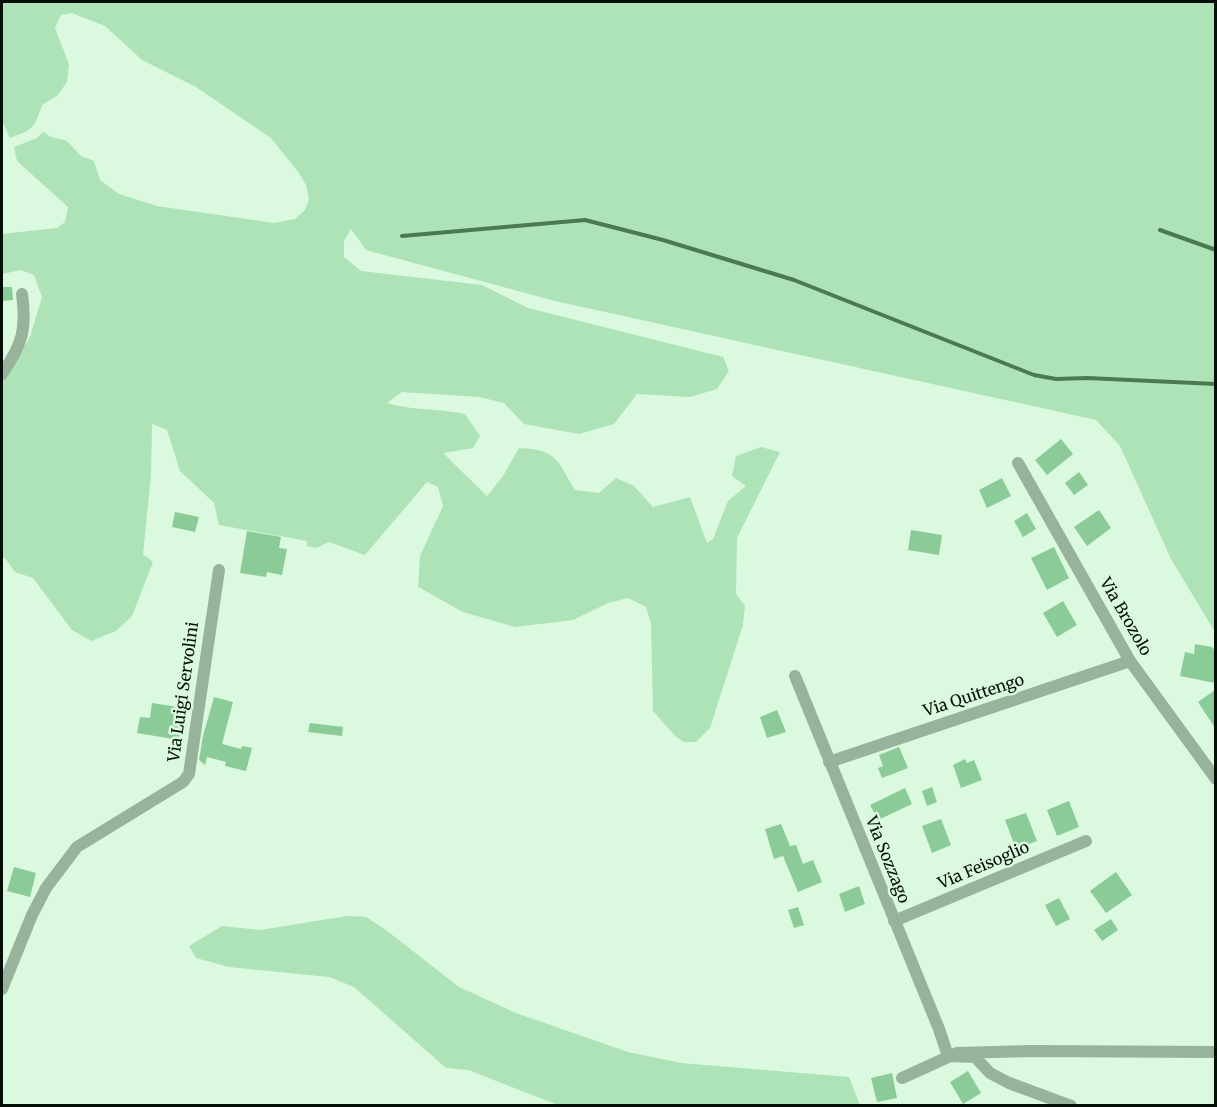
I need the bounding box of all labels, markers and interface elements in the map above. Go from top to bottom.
street label: Via Brozolo [1095,575,1155,659]
street label: Via Luigi Servolini [165,621,203,763]
street label: Via Quittengo [921,671,1027,721]
street label: Via Sozzago [861,814,913,906]
street label: Via Feisoglio [936,838,1032,894]

